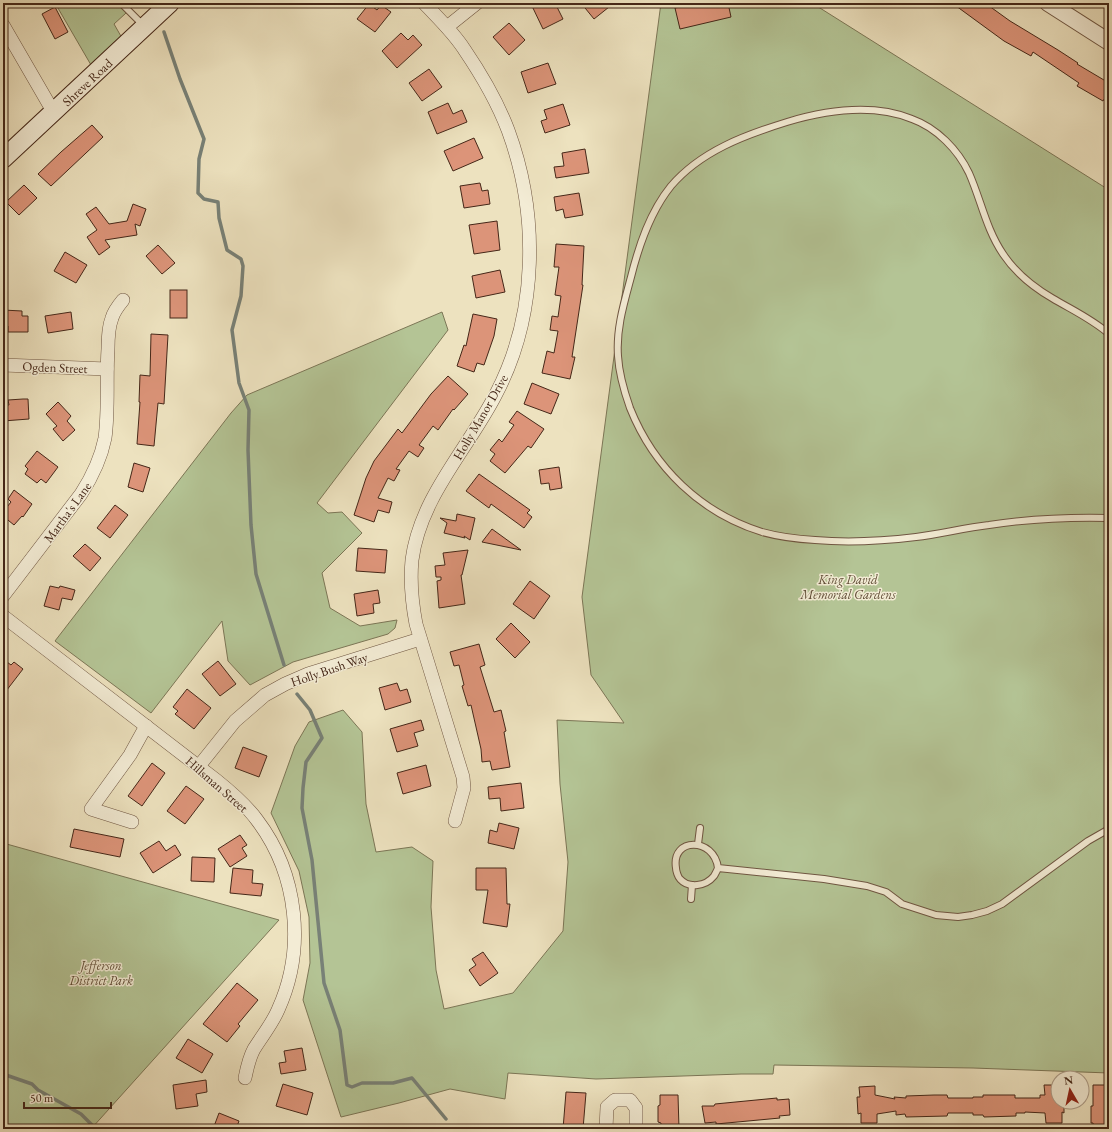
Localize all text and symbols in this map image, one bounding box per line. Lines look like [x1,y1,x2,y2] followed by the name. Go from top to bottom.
[59,55,116,110] street label: Shreve Road
[22,358,88,377] street label: Ogden Street
[449,371,512,463] street label: Holly Manor Drive
[40,479,95,546] street label: Martha's Lane
[799,571,896,603] park label: King David Memorial Gardens
[288,648,370,691] street label: Holly Bush Way
[182,753,251,816] street label: Hillsman Street
[68,957,133,989] park label: Jefferson District Park
[1050,1070,1090,1110] north arrow
[1063,1072,1074,1088] text: N
[24,1084,111,1110] scale bar
[30,1090,54,1106] text: 50 m

